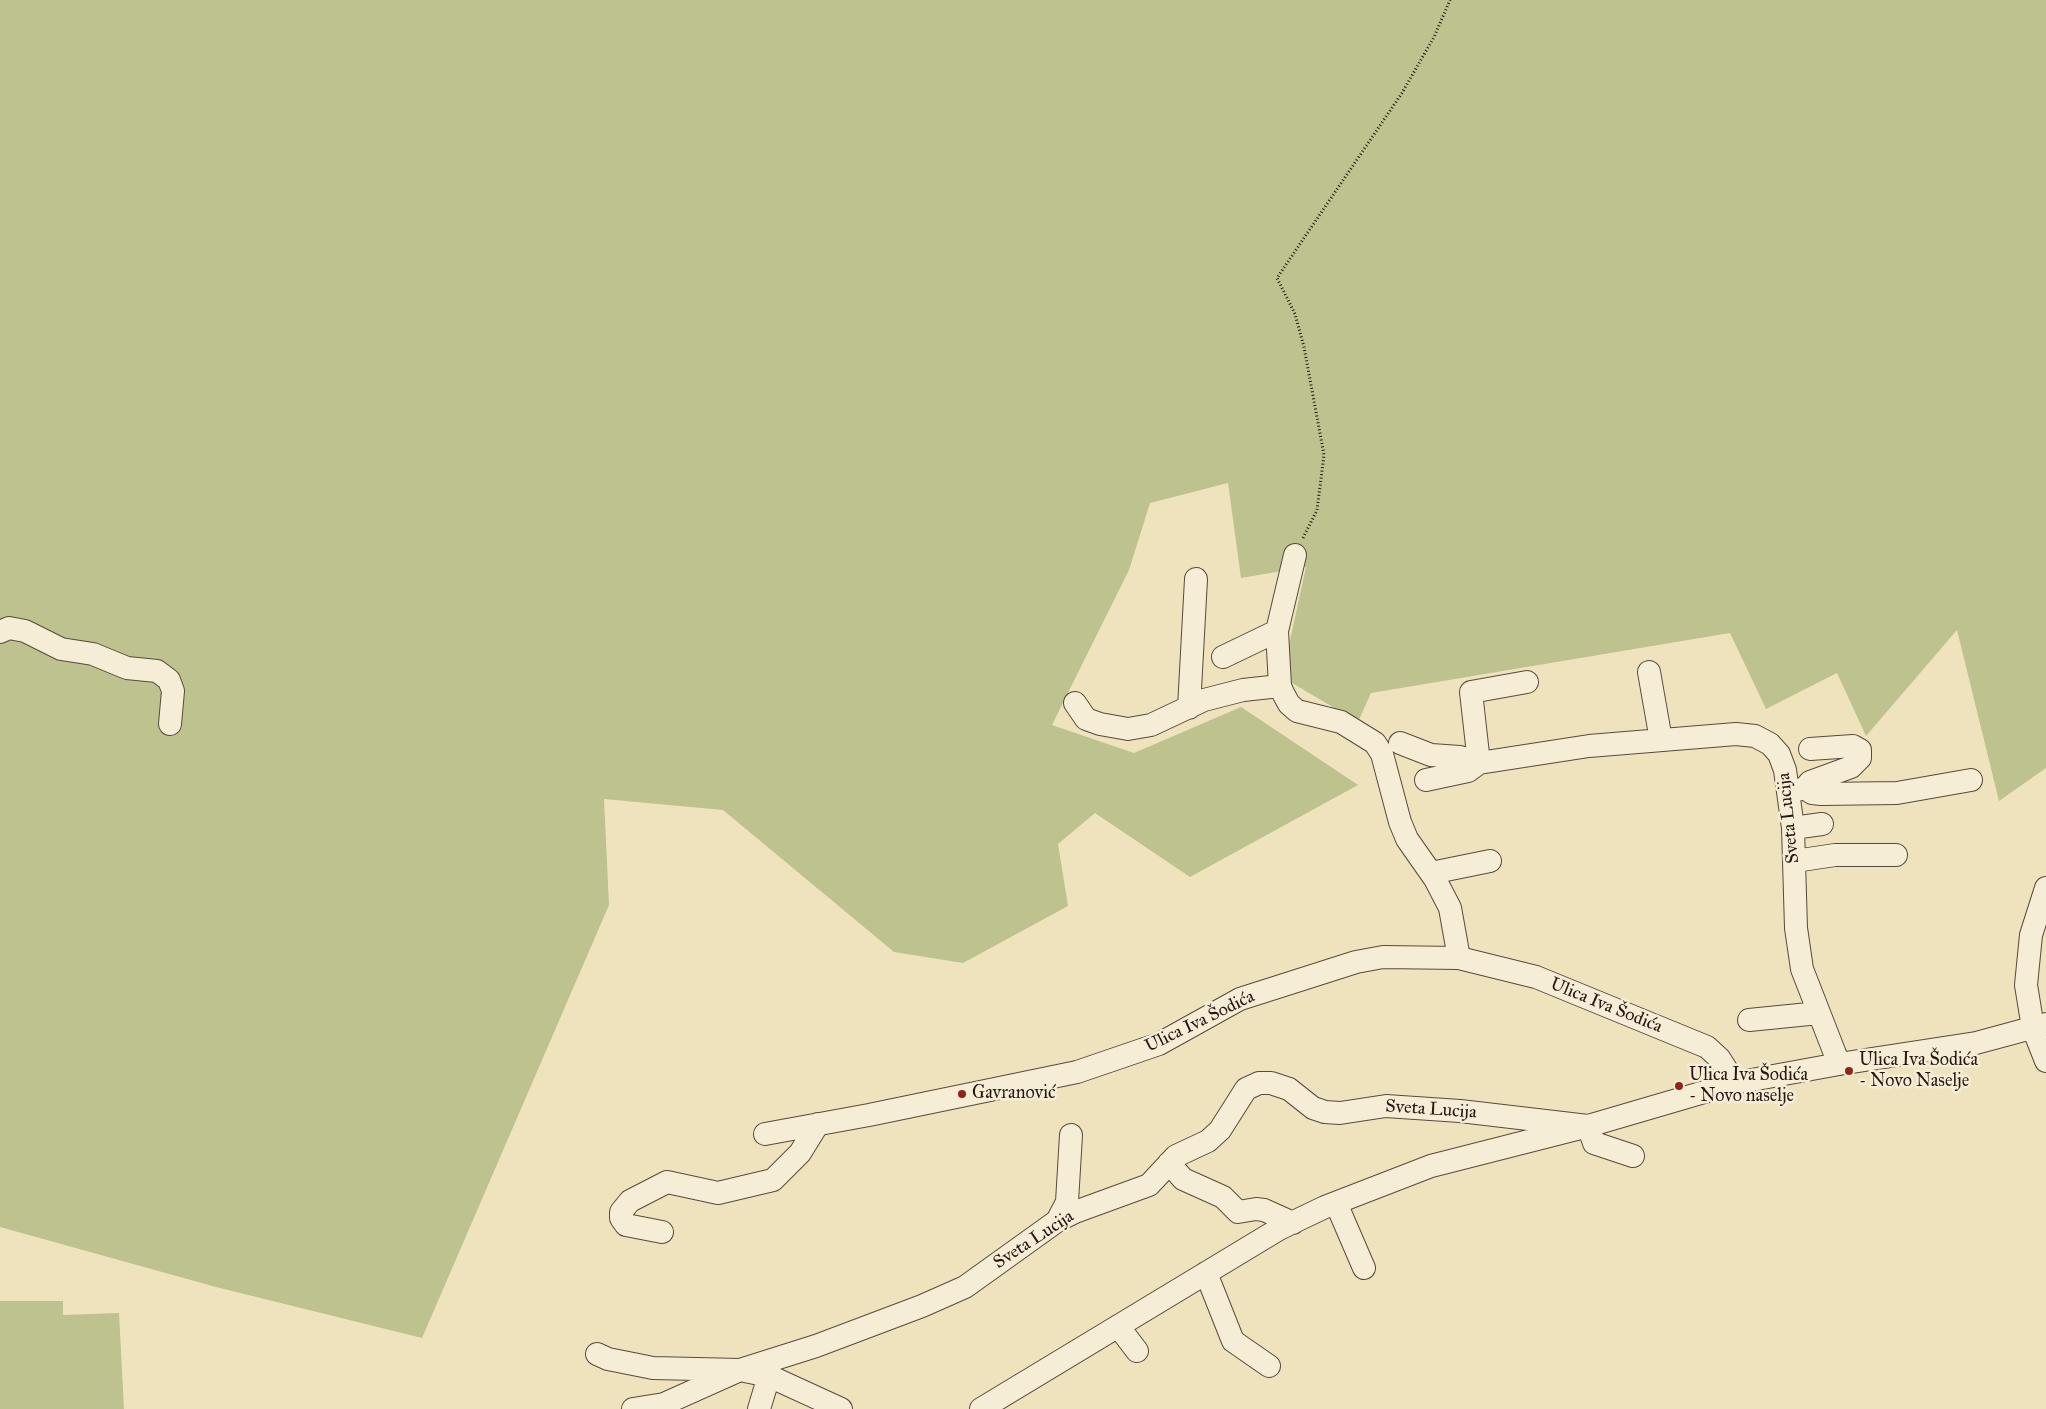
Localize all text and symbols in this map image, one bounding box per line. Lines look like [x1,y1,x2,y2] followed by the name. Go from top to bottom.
[1773,771,1805,865] street label: Sveta Lucija
[1547,974,1665,1038] street label: Ulica Iva Šodića
[1142,986,1258,1058] street label: Ulica Iva Šodića
[1859,1050,1978,1092] place label: Ulica Iva Šodića - Novo Naselje
[1689,1065,1808,1108] place label: Ulica Iva Šodića - Novo naselje
[1843,1065,1855,1077] marker: Ulica Iva Šodića - Novo Naselje
[1673,1080,1685,1092] marker: Ulica Iva Šodića - Novo naselje
[972,1083,1056,1105] place label: Gavranović
[956,1088,968,1100] marker: Gavranović
[1385,1096,1477,1124] street label: Sveta Lucija
[990,1206,1078,1274] street label: Sveta Lucija

